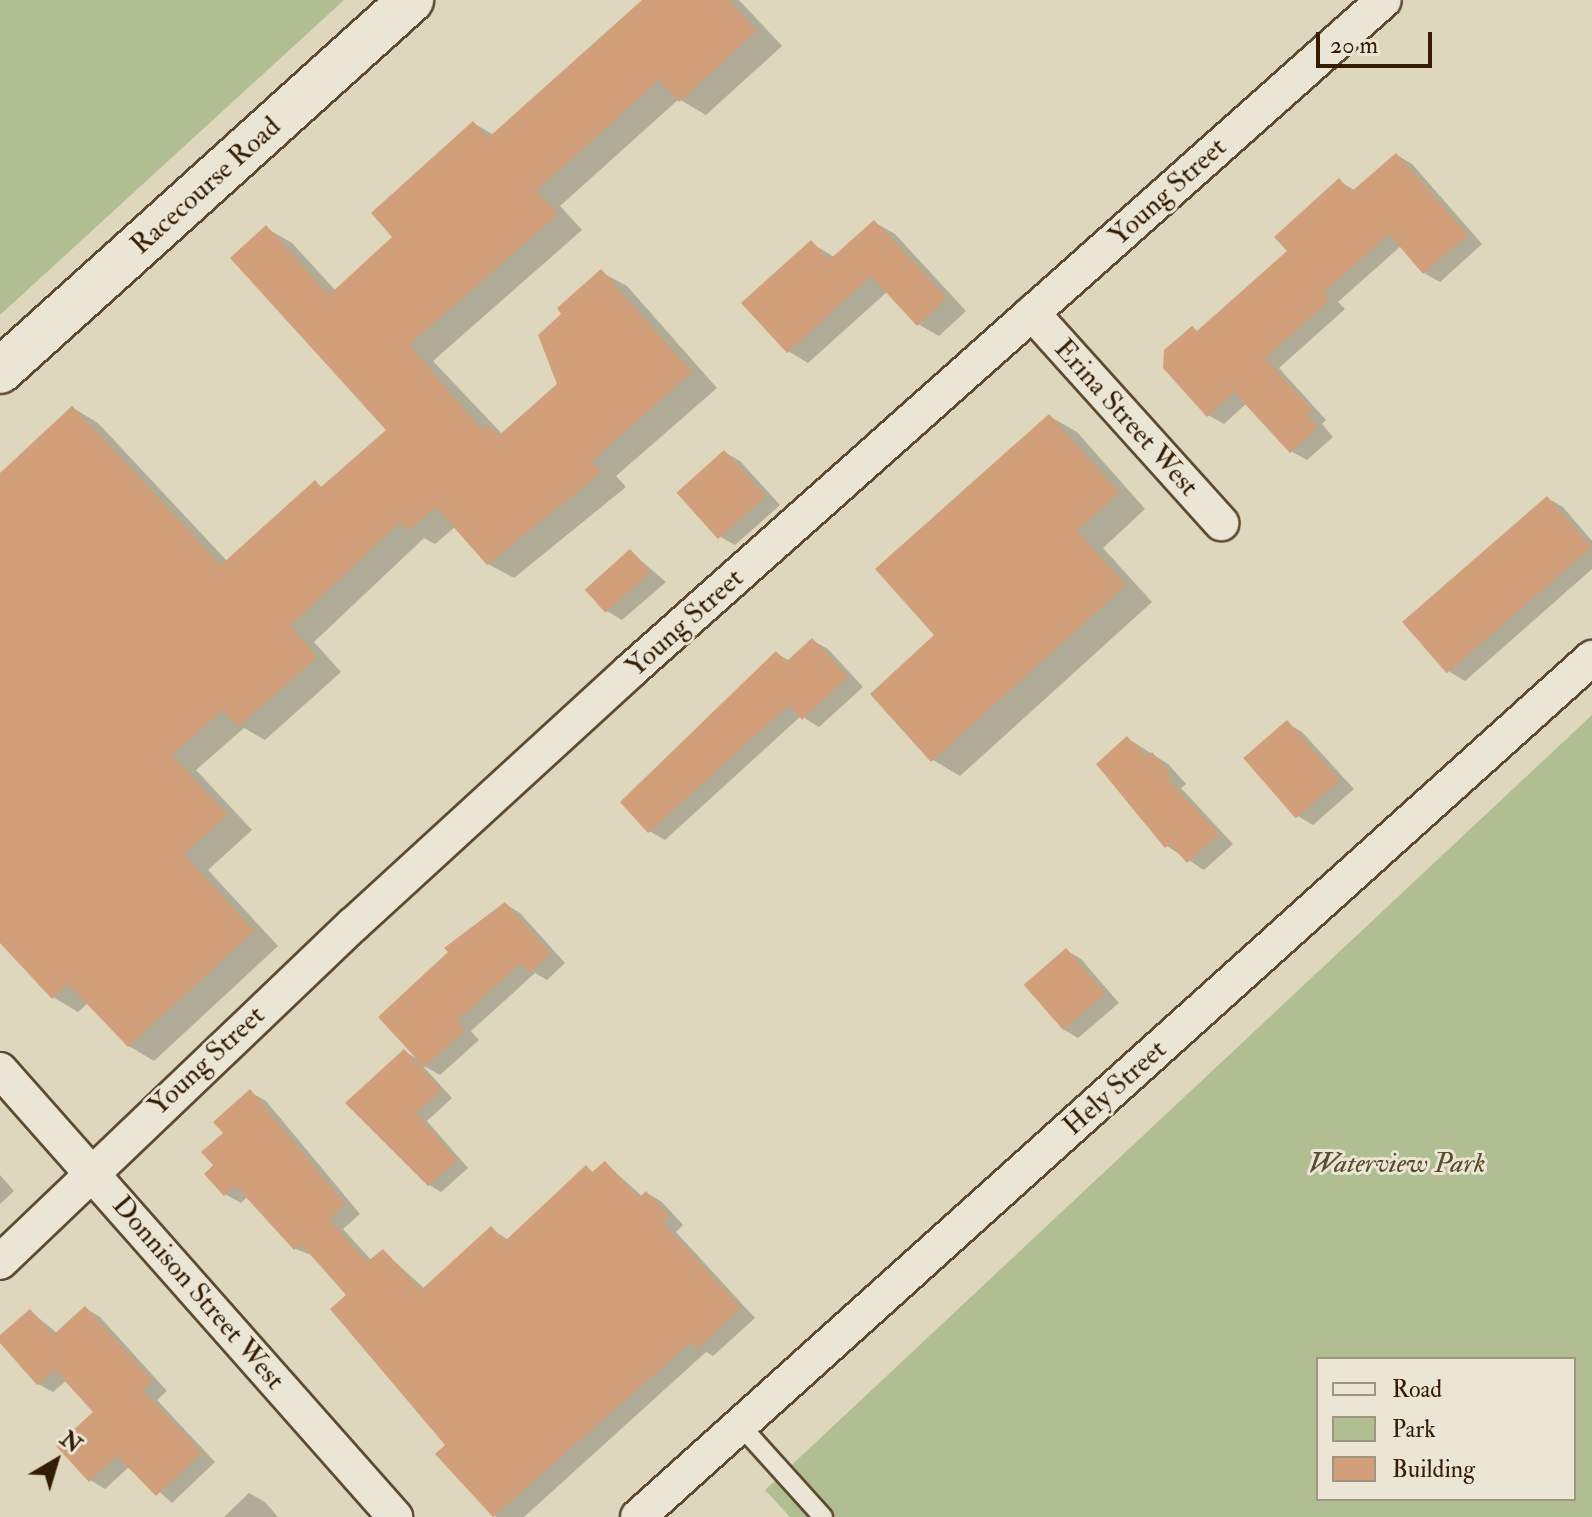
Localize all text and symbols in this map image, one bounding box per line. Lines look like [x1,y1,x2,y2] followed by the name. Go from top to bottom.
[1320,16,1436,66] scale bar
[1330,30,1378,61] text: 20 m
[124,110,288,262] street label: Racecourse Road
[1102,131,1234,253] street label: Young Street
[1047,333,1205,503] street label: Erina Street West
[619,562,751,684] street label: Young Street
[142,999,272,1123] street label: Young Street
[1057,1033,1173,1143] street label: Hely Street
[1309,1147,1485,1181] park label: Waterview Park
[105,1189,291,1397] street label: Donnison Street West
[1316,1357,1576,1501] legend
[1392,1374,1442,1405] text: Road
[1392,1414,1436,1445] text: Park
[16,1421,96,1501] north arrow
[54,1425,87,1459] text: N
[1392,1454,1475,1485] text: Building

